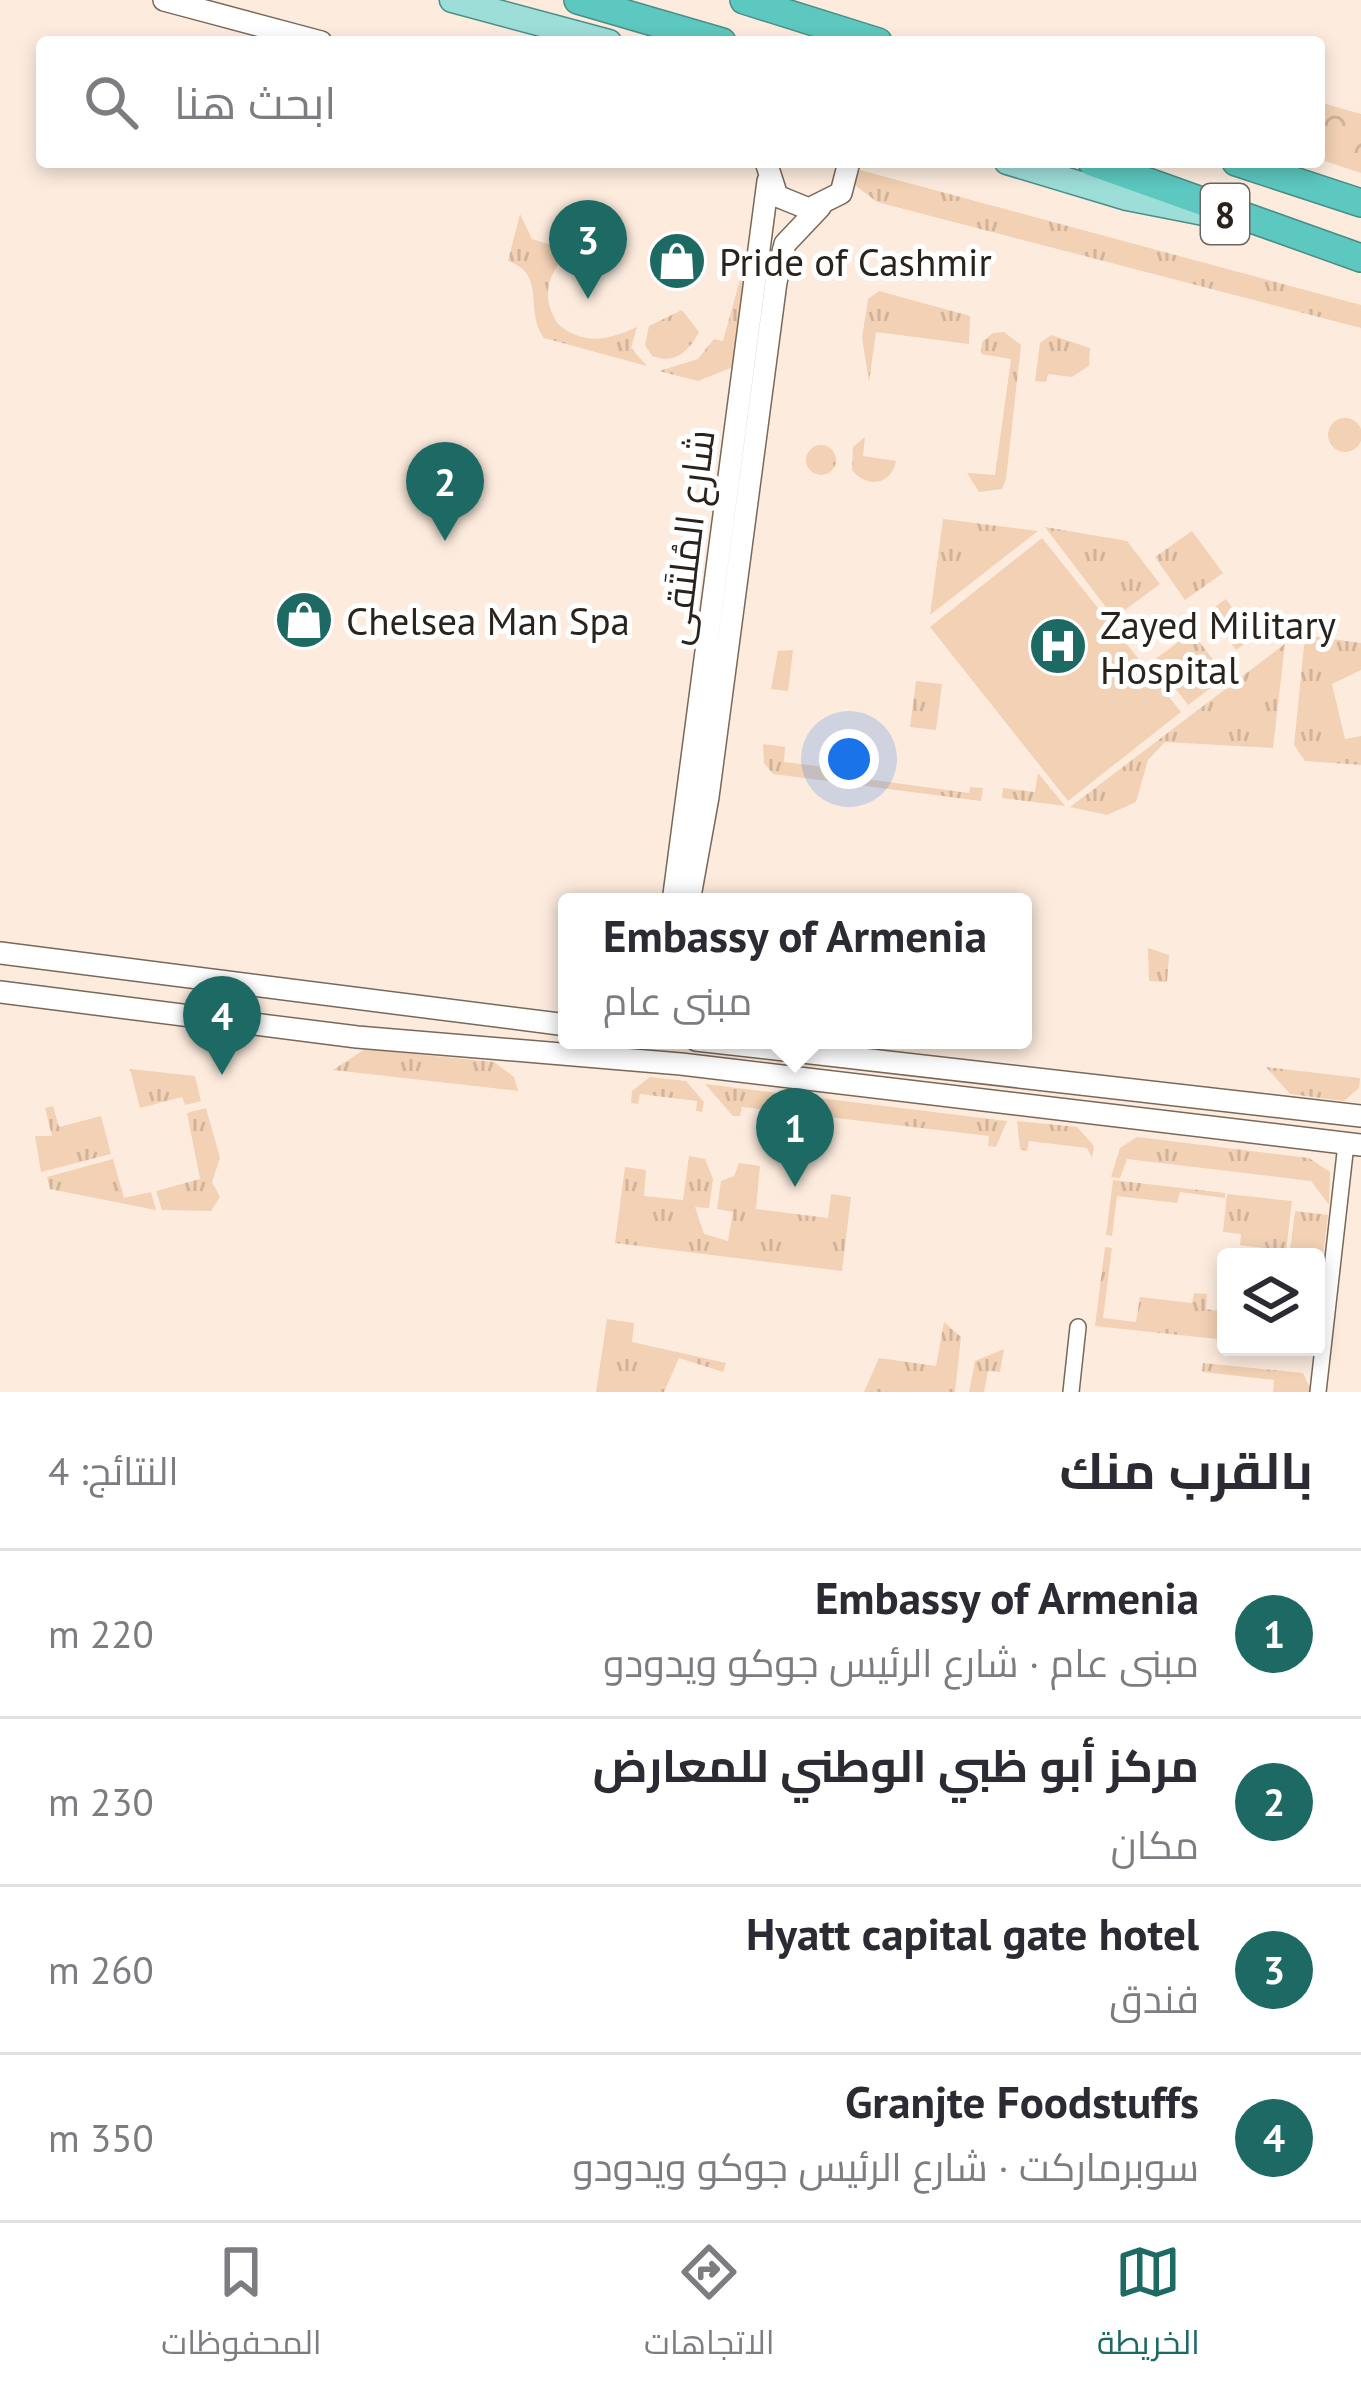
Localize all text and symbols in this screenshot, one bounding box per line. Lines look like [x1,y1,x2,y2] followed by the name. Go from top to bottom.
[36,36,1325,168] search box
[78,69,144,135] icon: search
[174,73,336,131] text: ابحث هنا
[1201,184,1249,244] road number: 8
[549,200,627,299] pin: 3
[646,230,708,292] shop icon: Pride of Cashmir
[719,236,992,287] place label: Pride of Cashmir
[649,427,727,648] street label: شارع المُلتَقى
[406,442,484,541] pin: 2
[273,589,335,651] shop icon: Chelsea Man Spa
[346,595,630,646] place label: Chelsea Man Spa
[1100,599,1336,695] place label: Zayed Military Hospital
[1027,615,1089,677] hospital icon: Zayed Military Hospital
[819,729,879,789] your location
[558,893,1032,1049] popup
[603,906,987,964] text: Embassy of Armenia
[603,975,752,1026] text: مبنى عام
[183,976,261,1075] pin: 4
[756,1088,834,1187] pin: 1
[1217,1248,1325,1356] map controls
[1217,1248,1325,1356] button: layers
[1060,1437,1313,1503] text: بالقرب منك
[48,1445,179,1496] text: النتائج: 4
[815,1568,1199,1626] text: Embassy of Armenia
[48,1608,154,1659] text: 220 m
[1263,1608,1285,1659] text: 1
[603,1637,1199,1688] text: مبنى عام · شارع الرئيس جوكو ويدودو
[593,1736,1199,1794] text: مركز أبو ظبي الوطني للمعارض
[48,1776,154,1827] text: 230 m
[1263,1776,1285,1827] text: 2
[1111,1819,1199,1870] text: مكان
[746,1904,1199,1962] text: Hyatt capital gate hotel
[48,1944,154,1995] text: 260 m
[1263,1944,1285,1995] text: 3
[1109,1973,1199,2024] text: فندق
[845,2072,1199,2130] text: Granjte Foodstuffs
[48,2112,154,2163] text: 350 m
[1263,2112,1285,2163] text: 4
[573,2141,1199,2192] text: سوبرماركت · شارع الرئيس جوكو ويدودو
[161,2239,322,2373] tab: المحفوظات
[644,2239,775,2373] tab: الاتجاهات
[1097,2239,1200,2373] tab: الخريطة

